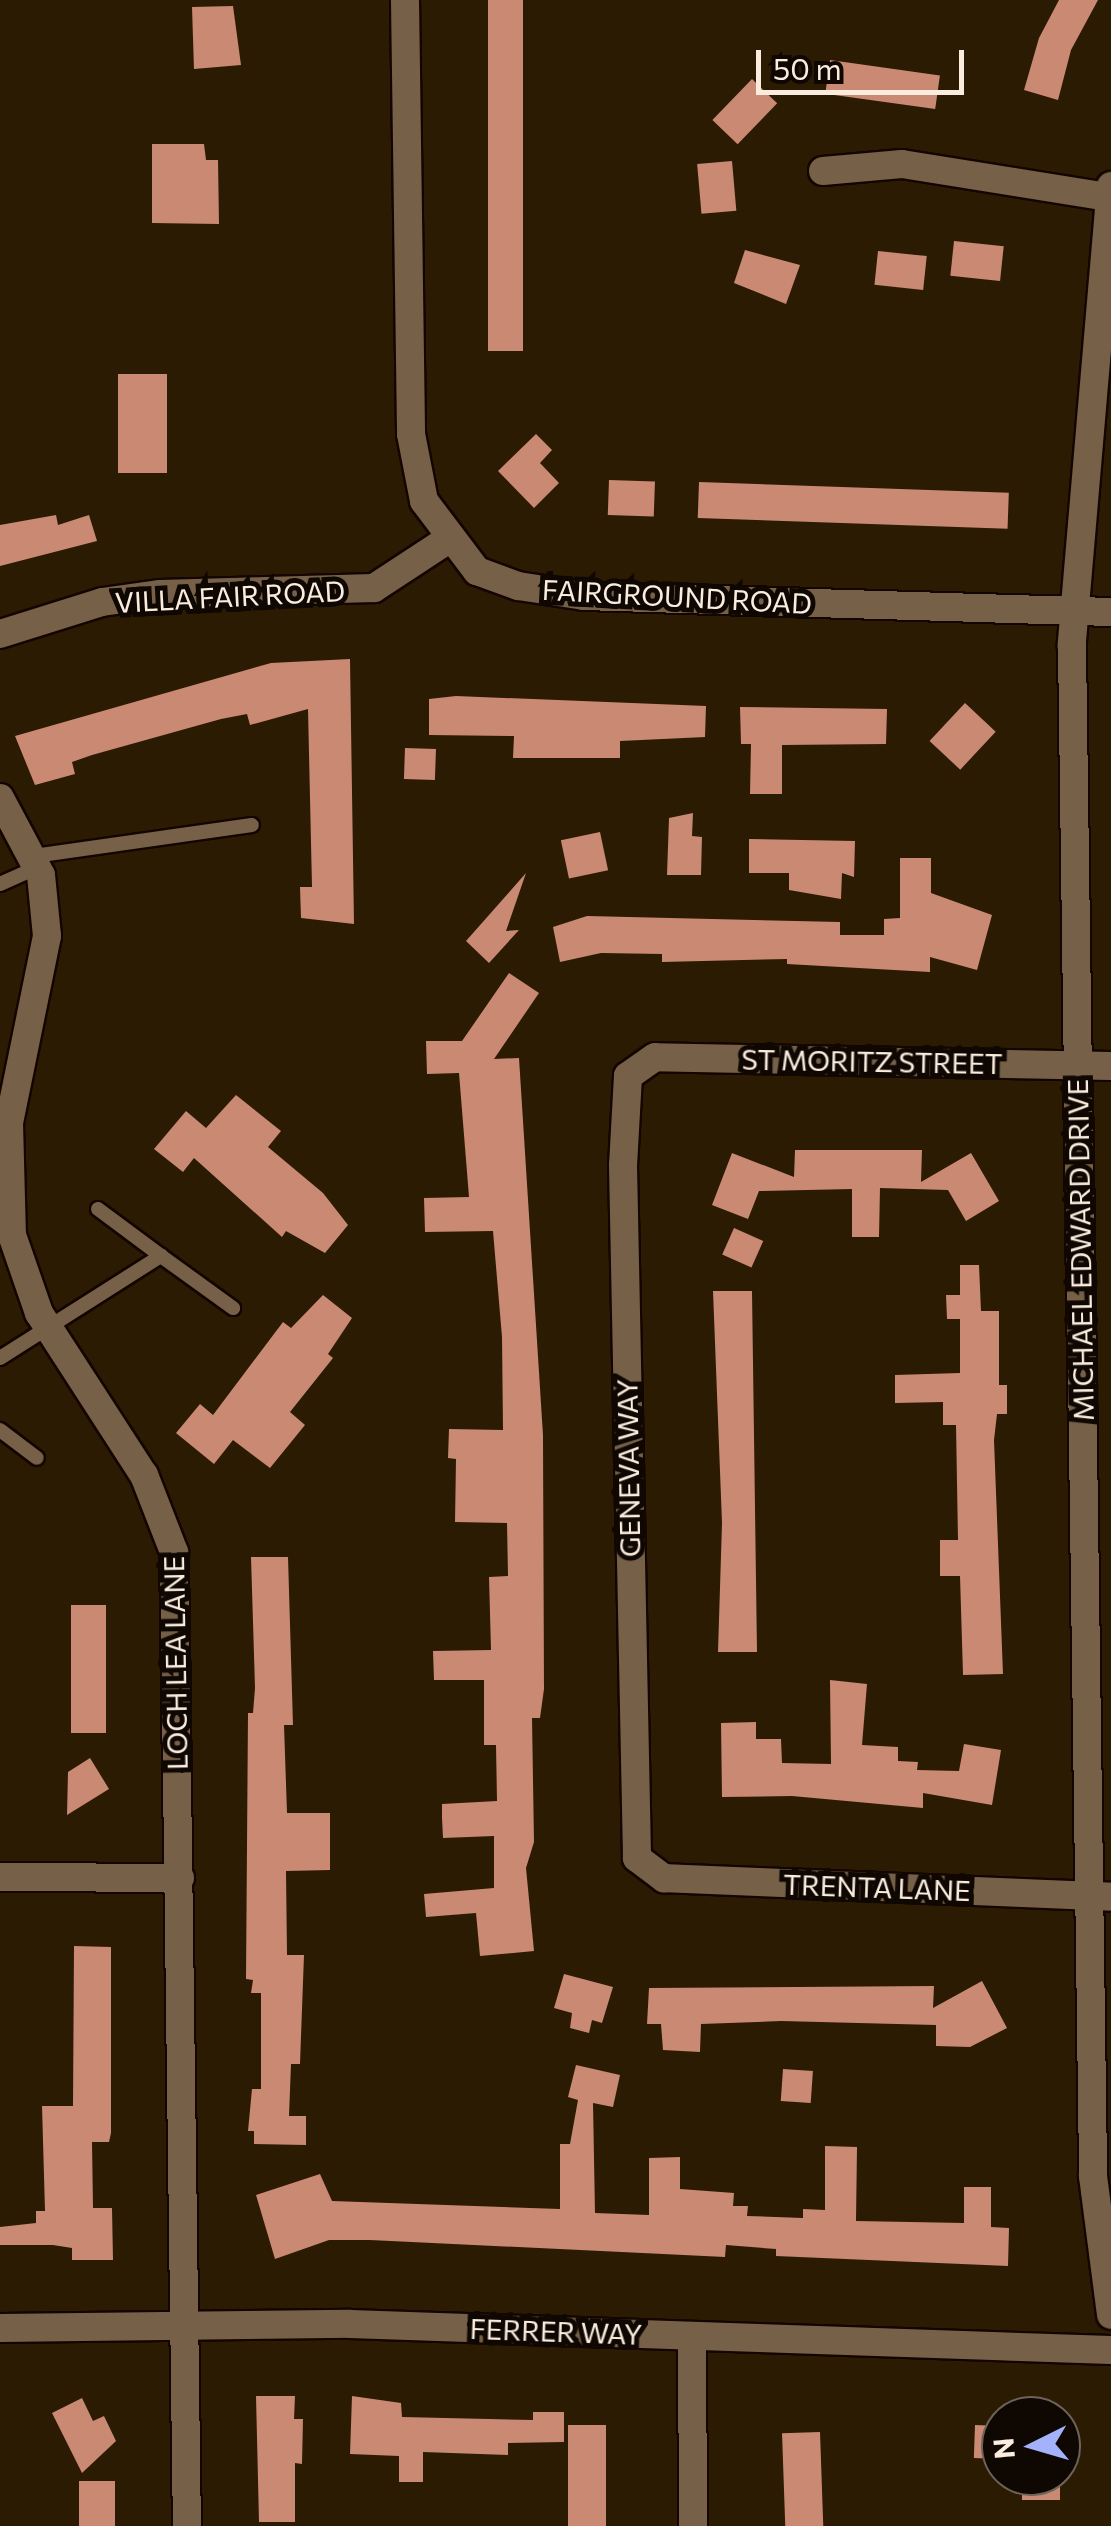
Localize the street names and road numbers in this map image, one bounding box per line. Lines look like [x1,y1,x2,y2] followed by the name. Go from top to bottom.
[541,572,813,620] street label: FAIRGROUND ROAD
[114,573,346,619] street label: VILLA FAIR ROAD
[741,1042,1003,1080] street label: ST MORITZ STREET
[1060,1079,1100,1421] street label: MICHAEL EDWARD DRIVE
[610,1379,646,1557] street label: GENEVA WAY
[156,1556,194,1770] street label: LOCH LEA LANE
[783,1867,971,1907] street label: TRENTA LANE
[469,2311,643,2351] street label: FERRER WAY

